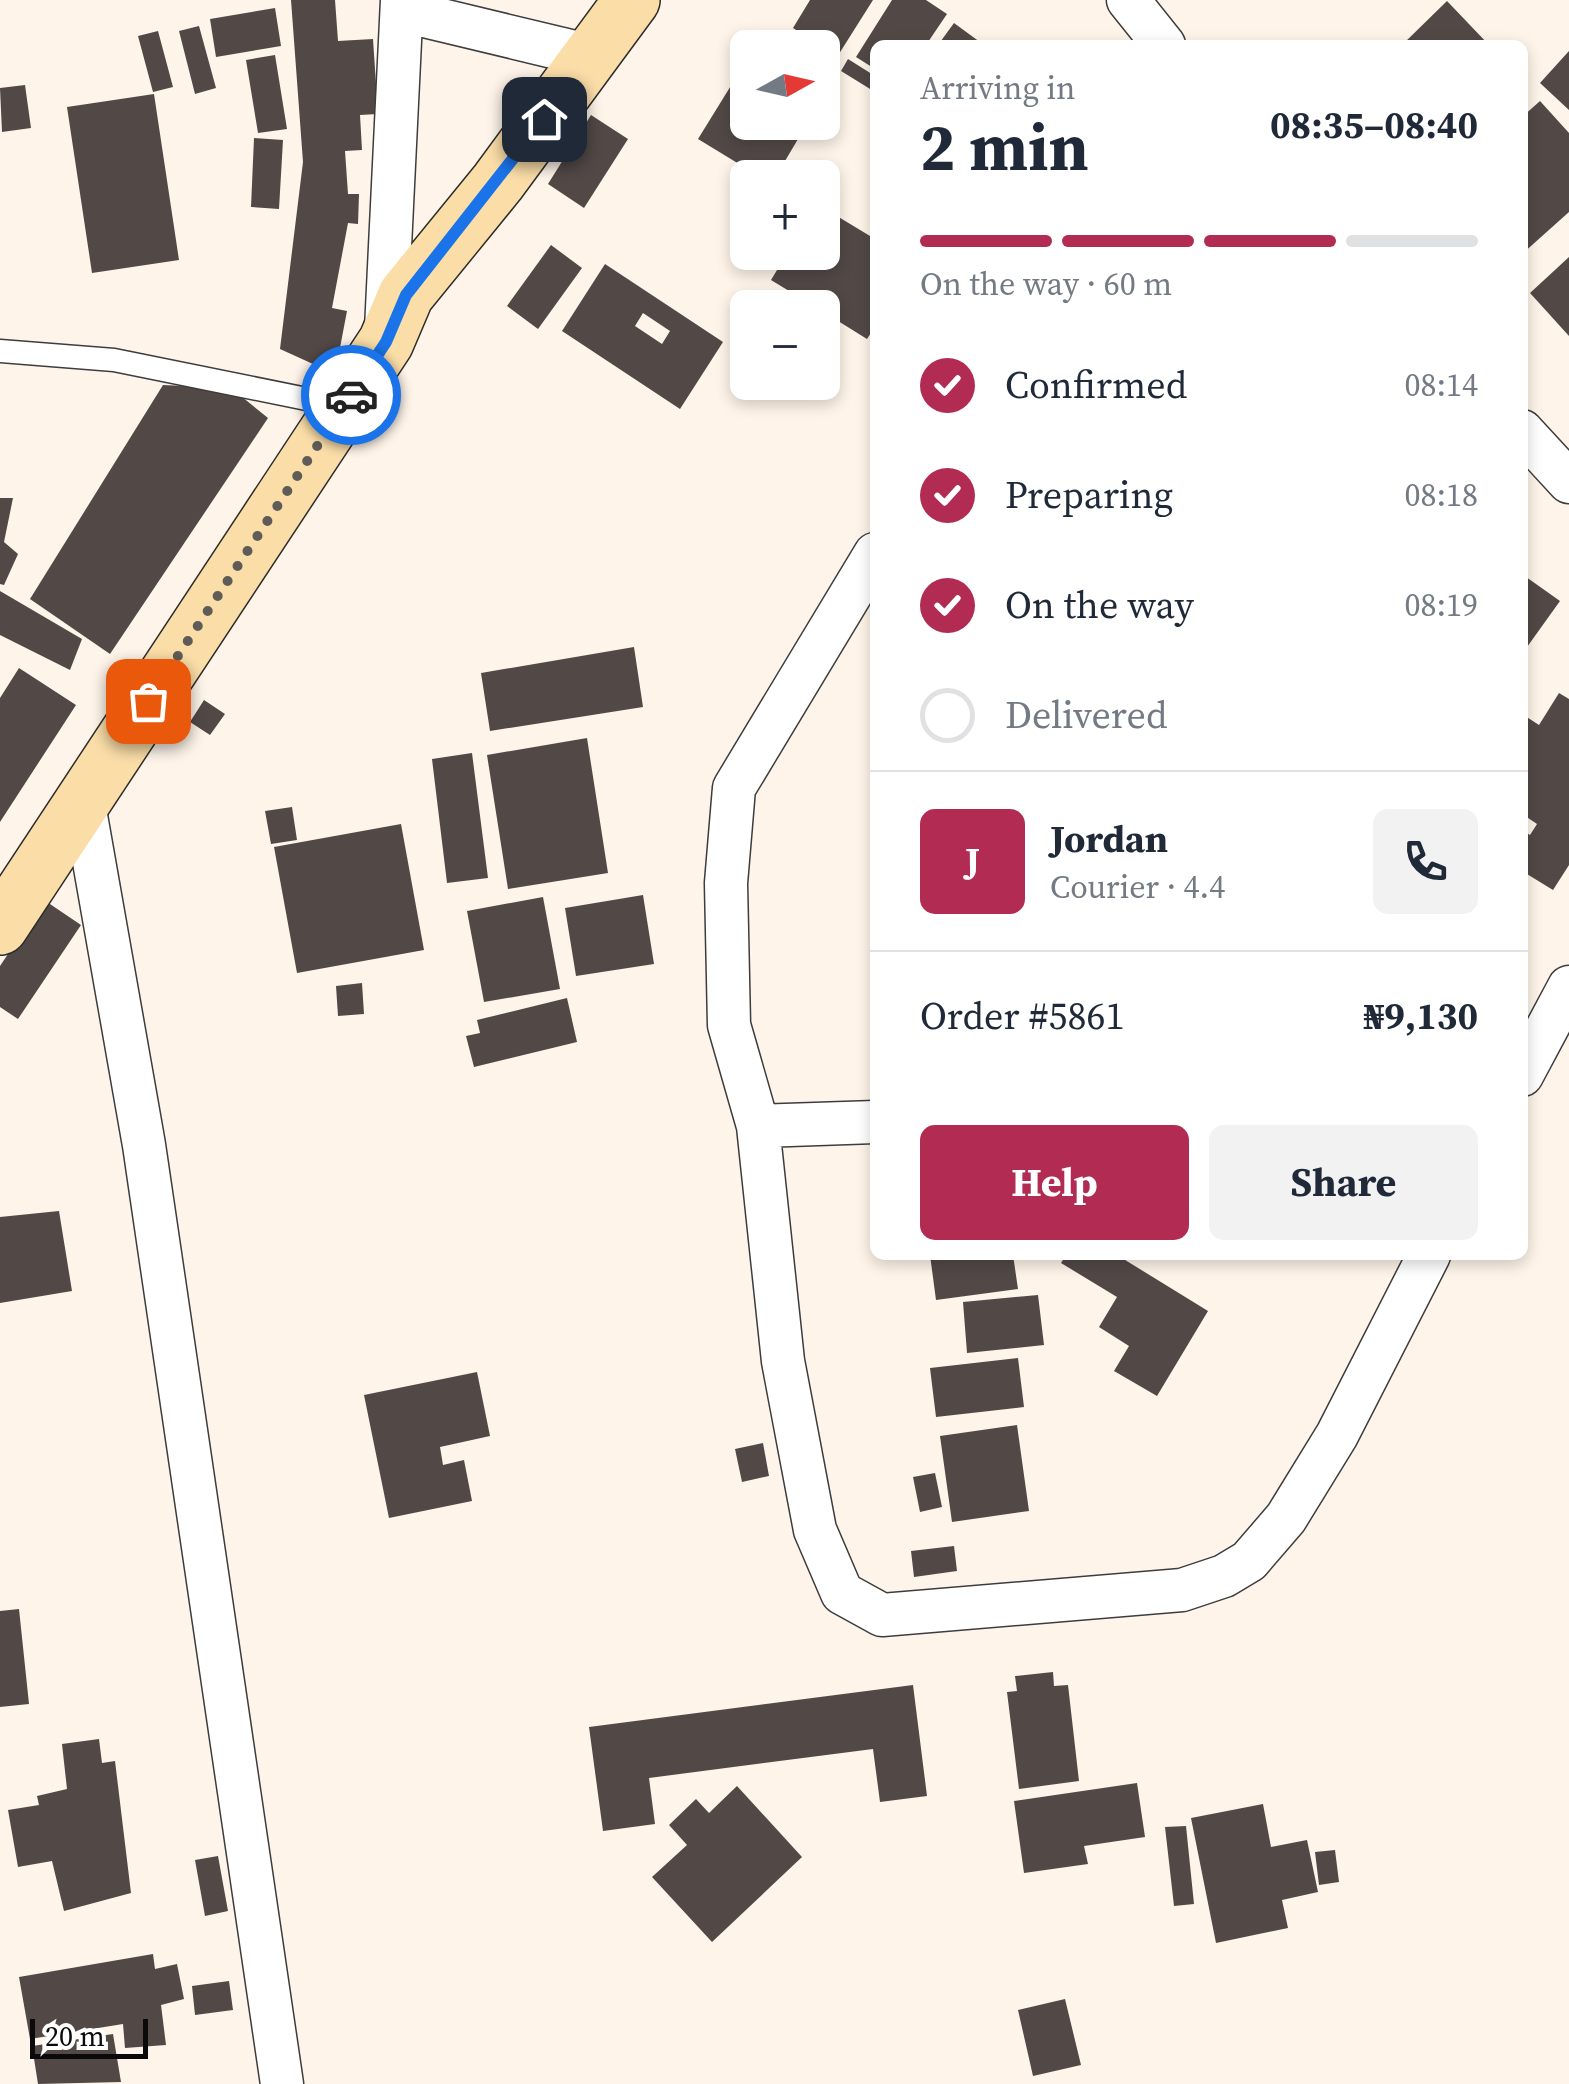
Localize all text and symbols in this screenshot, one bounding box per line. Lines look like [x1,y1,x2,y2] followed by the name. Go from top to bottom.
[730,30,840,140] north arrow
[730,30,840,400] map controls
[920,66,1075,110] text: Arriving in
[502,77,587,162] pin
[517,92,572,147] icon: home
[1270,99,1478,151] text: 08:35–08:40
[920,103,1089,192] text: 2 min
[730,160,840,270] button: +
[920,262,1172,306] text: On the way · 60 m
[730,290,840,400] button: −
[301,345,401,445] courier
[920,358,975,413] icon: check
[1005,359,1187,411] text: Confirmed
[1404,363,1478,407] text: 08:14
[324,368,379,423] icon: car
[920,468,975,523] icon: check
[1005,469,1173,521] text: Preparing
[1404,473,1478,517] text: 08:18
[920,578,975,633] icon: check
[1005,579,1194,631] text: On the way
[1404,583,1478,627] text: 08:19
[106,659,191,744] pin
[121,674,176,729] icon: bag
[1005,689,1168,741] text: Delivered
[1373,809,1478,914] button: phone
[1050,813,1168,865] text: Jordan
[965,835,980,887] text: J
[1050,865,1225,909] text: Courier · 4.4
[920,990,1124,1042] text: Order #5861
[1364,990,1478,1042] text: ₦9,130
[920,1125,1189,1240] button: Help
[1209,1125,1478,1240] button: Share
[30,2014,148,2058] scale bar
[45,2017,105,2055] text: 20 m

